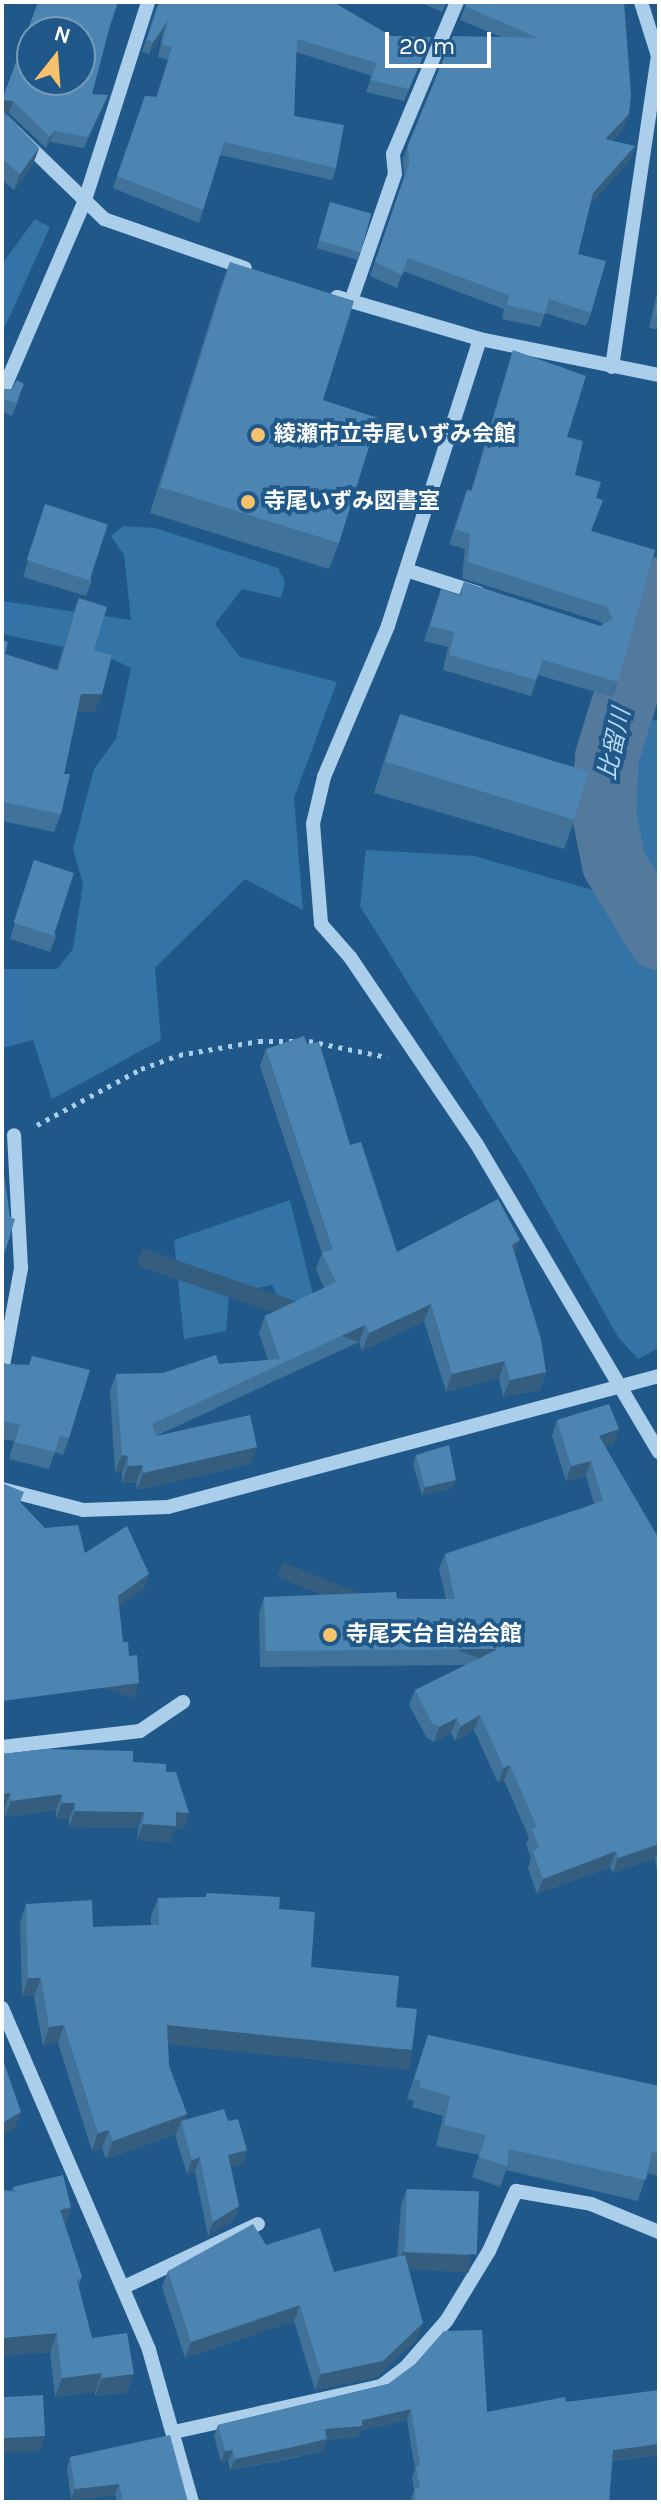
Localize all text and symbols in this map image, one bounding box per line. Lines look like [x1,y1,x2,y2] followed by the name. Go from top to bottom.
[16,16,96,96] north arrow
[389,16,495,66] scale bar
[51,20,74,50] text: N
[399,32,455,60] text: 20 m
[274,422,516,448] place label: 綾瀬市立寺尾いずみ会館
[249,426,267,444] marker: 綾瀬市立寺尾いずみ会館
[264,489,440,515] place label: 寺尾いずみ図書室
[239,493,257,511] marker: 寺尾いずみ図書室
[593,706,637,782] water label: 比留川
[346,1622,522,1648] place label: 寺尾天台自治会館
[321,1626,339,1644] marker: 寺尾天台自治会館

